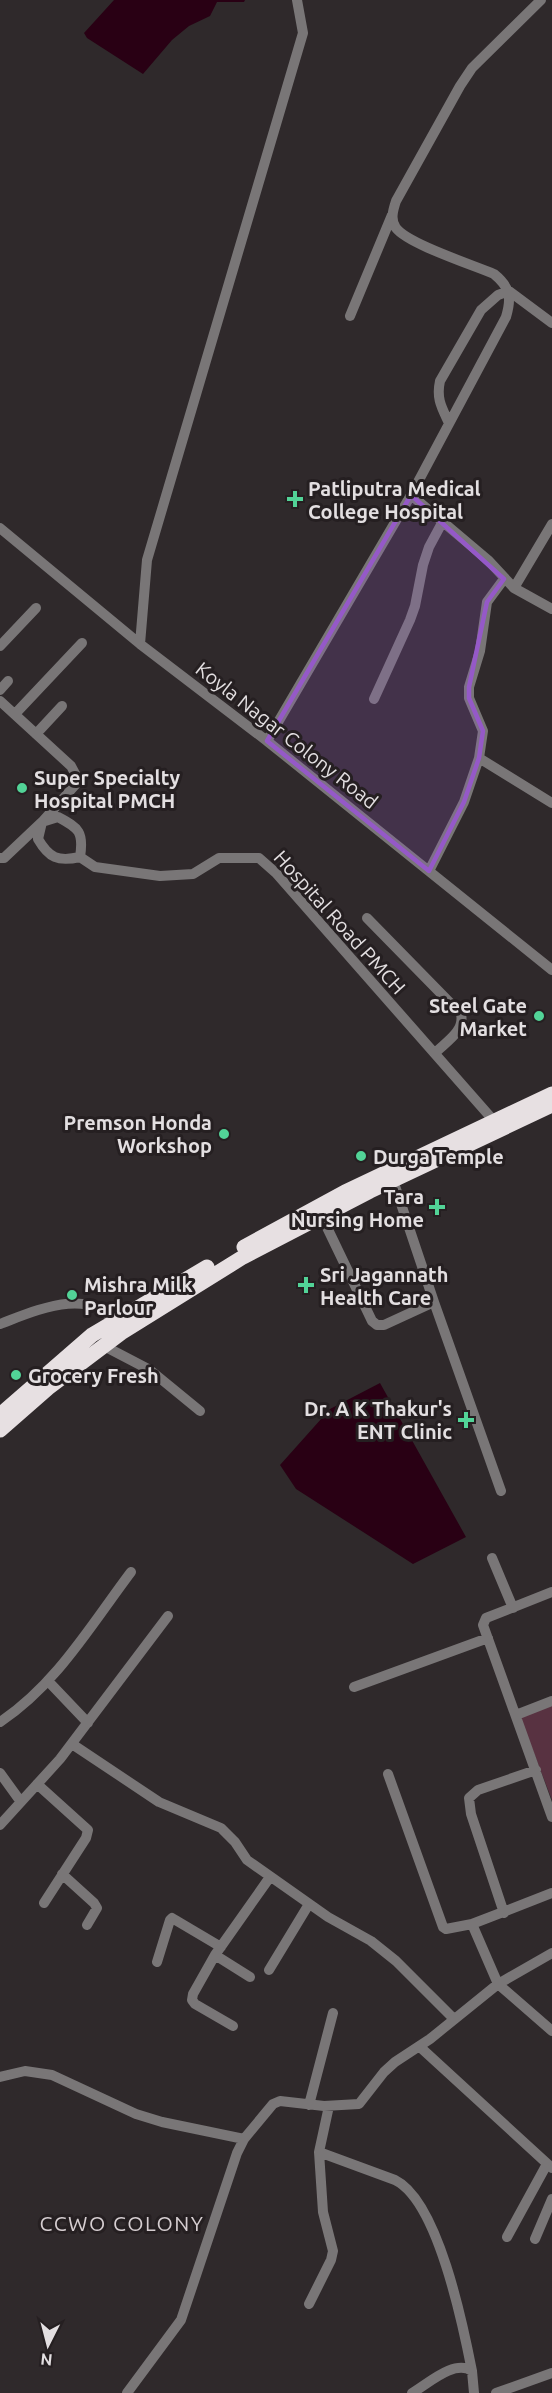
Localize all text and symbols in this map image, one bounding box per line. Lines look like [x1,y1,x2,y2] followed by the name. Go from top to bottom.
[308,477,481,523] place label: Patliputra Medical College Hospital
[286,490,304,508] marker: Patliputra Medical College Hospital
[192,657,382,813] street label: Koyla Nagar Colony Road
[34,766,180,812] place label: Super Specialty Hospital PMCH
[15,781,29,795] marker: Super Specialty Hospital PMCH
[270,846,410,998] street label: Hospital Road PMCH
[429,994,527,1040] place label: Steel Gate Market
[532,1009,546,1023] marker: Steel Gate Market
[64,1111,212,1157] place label: Premson Honda Workshop
[217,1127,231,1141] marker: Premson Honda Workshop
[373,1145,504,1168] place label: Durga Temple
[354,1149,368,1163] marker: Durga Temple
[291,1185,424,1231] place label: Tara Nursing Home
[428,1198,446,1216] marker: Tara Nursing Home
[320,1263,448,1309] place label: Sri Jagannath Health Care
[84,1273,193,1319] place label: Mishra Milk Parlour
[297,1276,315,1294] marker: Sri Jagannath Health Care
[65,1288,79,1302] marker: Mishra Milk Parlour
[28,1364,159,1387] place label: Grocery Fresh
[9,1368,23,1382] marker: Grocery Fresh
[304,1397,452,1443] place label: Dr. A K Thakur's ENT Clinic
[457,1411,475,1429] marker: Dr. A K Thakur's ENT Clinic
[40,2211,204,2235] district label: CCWO COLONY
[18,2315,78,2375] north arrow
[40,2350,53,2369] text: N

